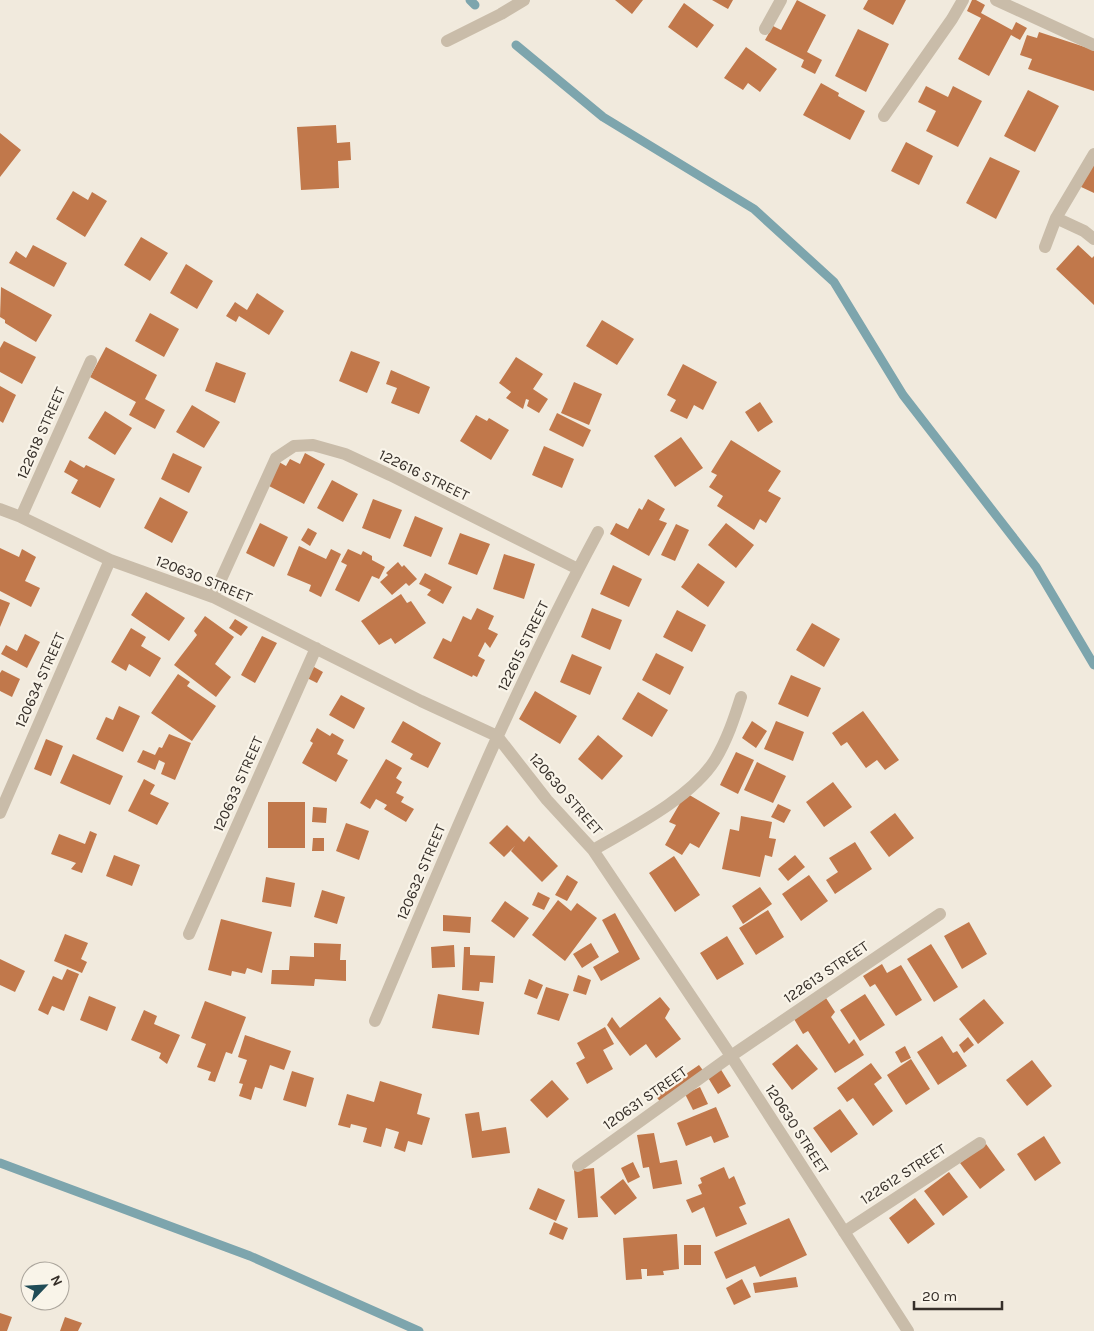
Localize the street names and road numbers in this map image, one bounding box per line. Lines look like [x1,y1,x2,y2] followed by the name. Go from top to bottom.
[13,384,70,482] street label: 122618 STREET
[376,445,473,505] street label: 122616 STREET
[153,551,255,607] street label: 120630 STREET
[493,598,553,694] street label: 122615 STREET
[11,629,69,730] street label: 120634 STREET
[209,733,267,835] street label: 120633 STREET
[526,749,607,839] street label: 120630 STREET
[393,821,449,923] street label: 120632 STREET
[780,937,872,1007] street label: 122613 STREET
[599,1062,691,1134] street label: 120631 STREET
[762,1081,833,1177] street label: 120630 STREET
[857,1139,950,1208] street label: 122612 STREET

